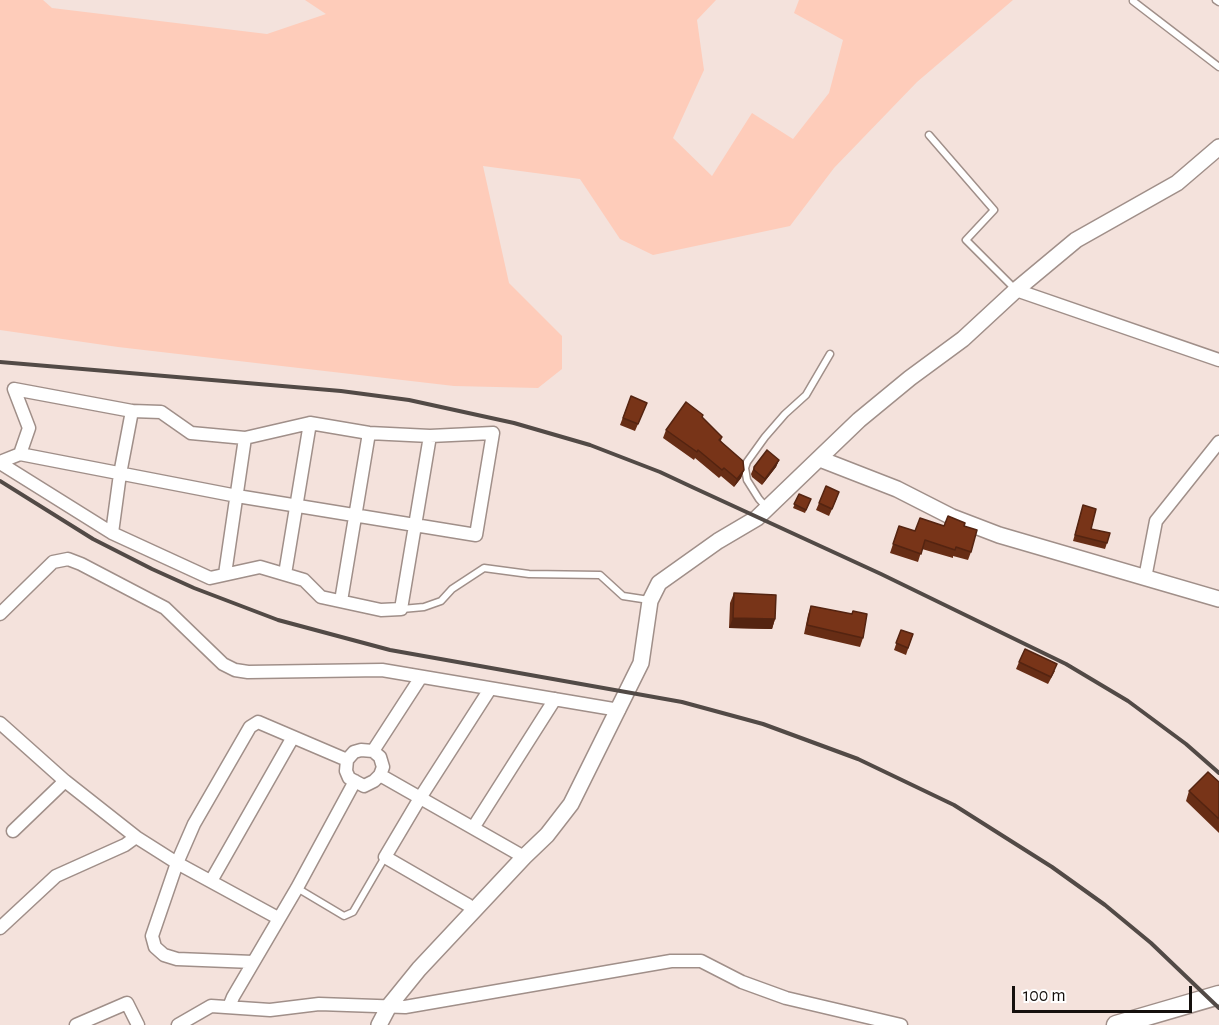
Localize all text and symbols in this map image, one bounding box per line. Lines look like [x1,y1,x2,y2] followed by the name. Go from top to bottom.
[1015,974,1195,1012] scale bar
[1023,987,1066,1005] text: 100 m

